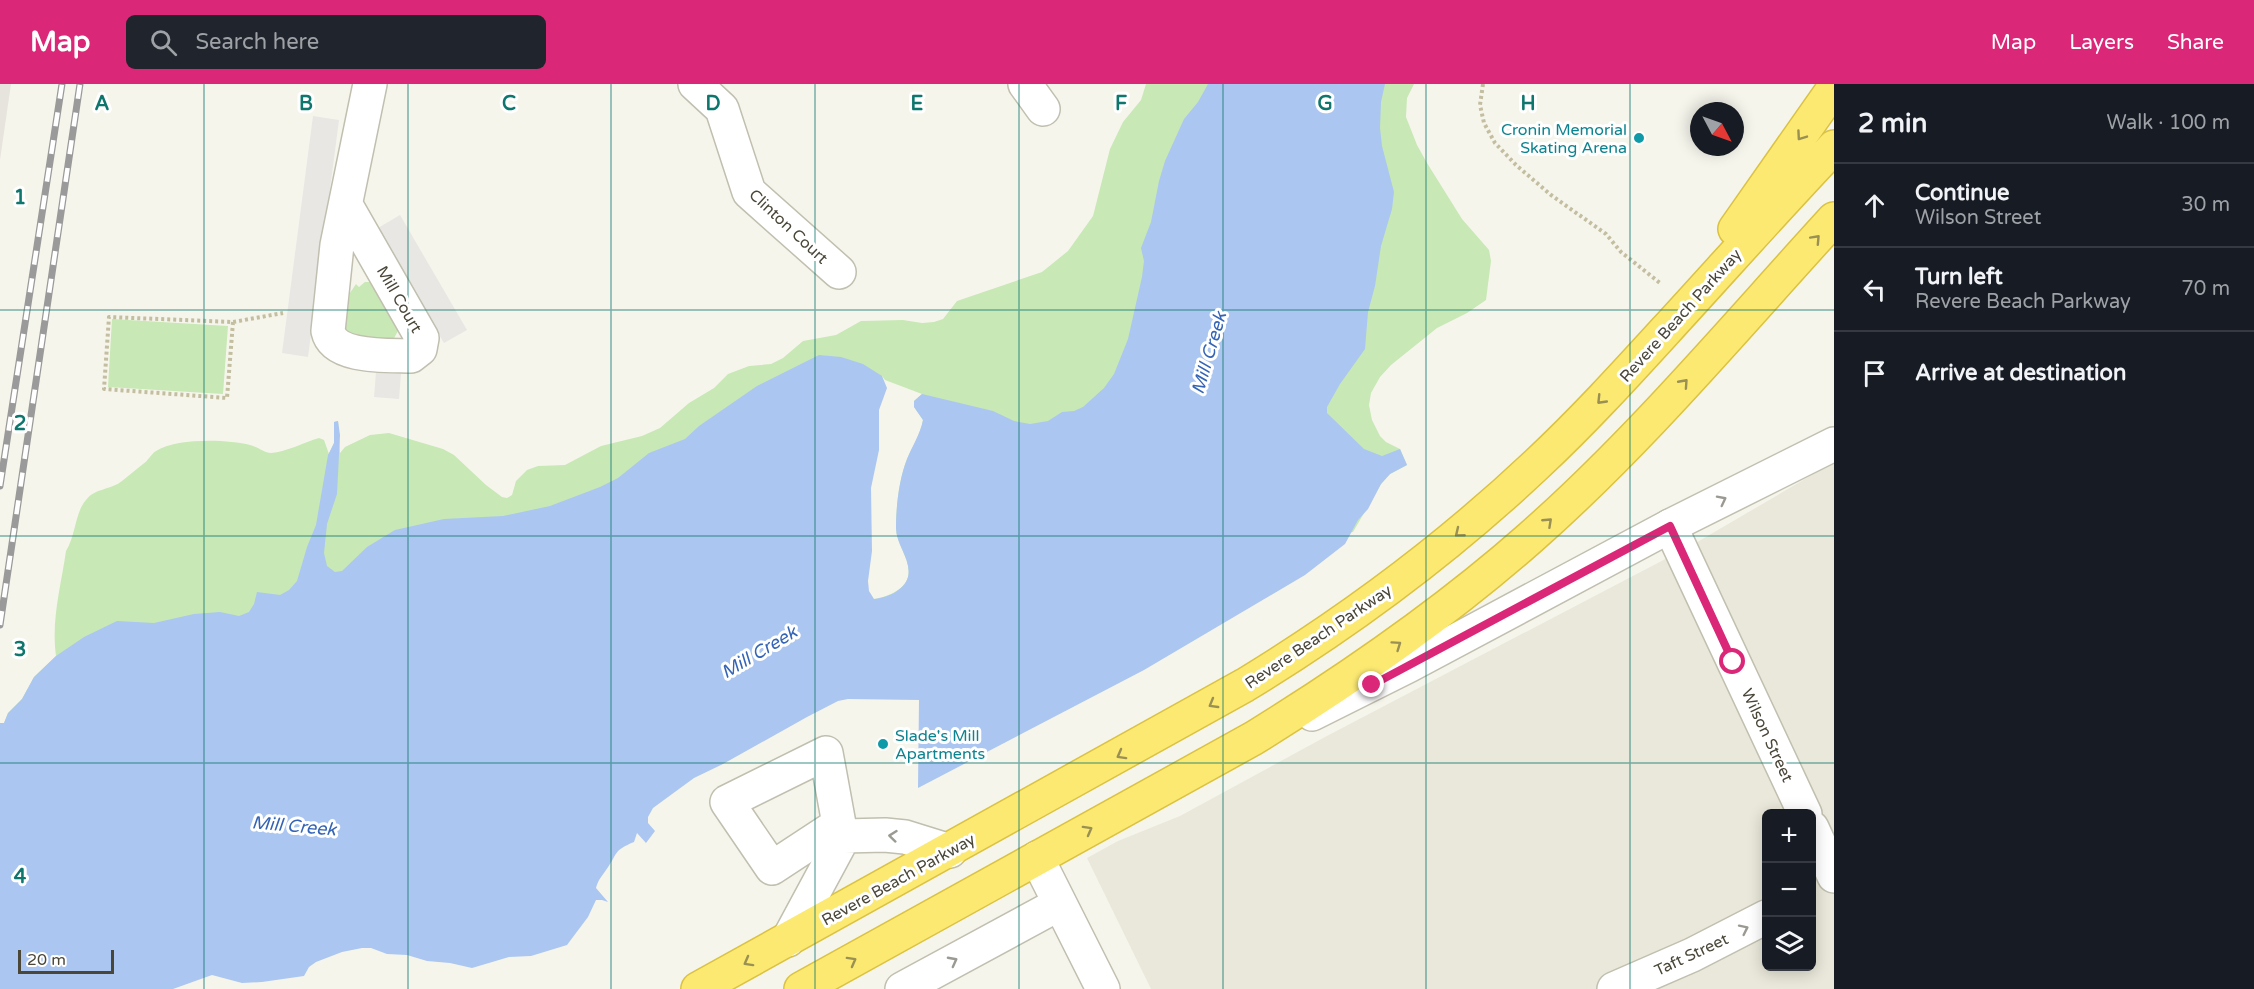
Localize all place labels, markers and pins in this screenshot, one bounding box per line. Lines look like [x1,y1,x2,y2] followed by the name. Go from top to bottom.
[1501,120,1627,158] place label: Cronin Memorial Skating Arena
[1632,131,1646,145] marker: Cronin Memorial Skating Arena
[895,726,985,764] place label: Slade's Mill Apartments
[876,737,890,751] marker: Slade's Mill Apartments

